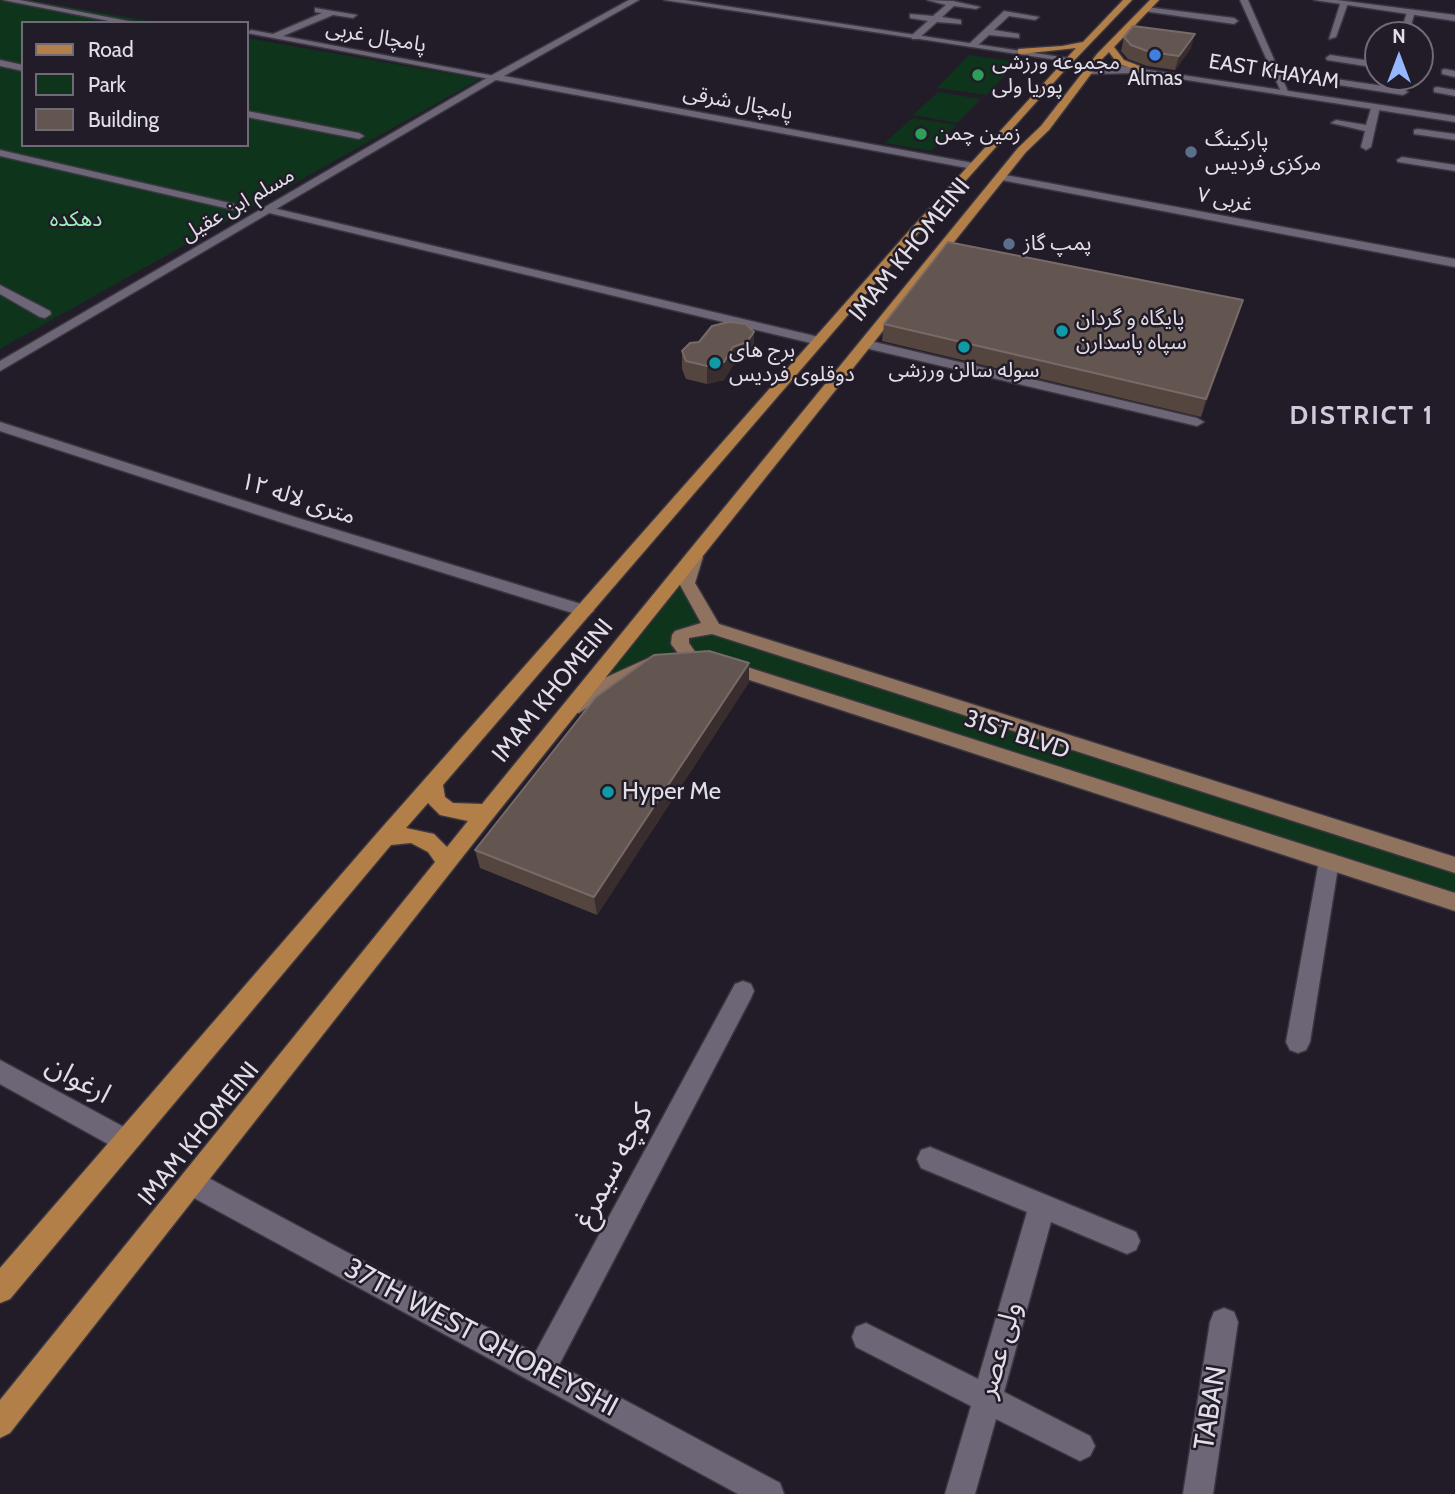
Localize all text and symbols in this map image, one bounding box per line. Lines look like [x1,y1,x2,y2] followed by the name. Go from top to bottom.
[324,16,428,58] street label: پامچال غربی
[21,21,248,147] legend
[1364,21,1434,91] north arrow
[1392,25,1406,48] text: N
[88,37,134,62] text: Road
[1147,47,1163,63] marker: Almas
[1207,49,1341,95] street label: EAST KHAYAM
[992,50,1120,100] place label: مجموعه ورزشی پوریا ولی
[1128,66,1182,92] place label: Almas
[970,67,986,83] marker: مجموعه ورزشی پوریا ولی
[88,72,126,97] text: Park
[681,80,795,126] street label: پامچال شرقی
[88,107,159,132] text: Building
[935,121,1021,147] place label: زمین چمن
[913,126,929,142] marker: زمین چمن
[1205,127,1321,177] place label: پارکینگ مرکزی فردیس
[1183,144,1199,160] marker: پارکینگ مرکزی فردیس
[177,162,299,248] street label: مسلم ابن عقیل
[843,173,977,327] street label: IMAM KHOMEINI
[1195,182,1255,218] street label: ۷ غربی
[50,207,102,233] park label: دهکده
[1023,231,1092,257] place label: پمپ گاز
[1001,236,1017,252] marker: پمپ گاز
[1076,306,1187,356] place label: پایگاه و گردان سپاه پاسدارن
[1054,323,1070,339] marker: پایگاه و گردان سپاه پاسدارن
[729,338,855,388] place label: برج های دوقلوی فردیس
[956,339,972,355] marker: سوله سالن ورزشی
[707,355,723,371] marker: برج های دوقلوی فردیس
[889,358,1039,384] place label: سوله سالن ورزشی
[1291,400,1433,432] district label: DISTRICT 1
[237,467,359,531] street label: ۱۲ متری لاله
[486,614,620,768] street label: IMAM KHOMEINI
[961,704,1073,766] street label: 31ST BLVD
[622,778,721,806] place label: Hyper Me
[600,784,616,800] marker: Hyper Me
[40,1048,116,1112] street label: ارغوان
[132,1057,266,1211] street label: IMAM KHOMEINI
[567,1099,661,1233] street label: کوچه سیمرغ
[339,1252,623,1424] street label: 37TH WEST QHOREYSHI
[970,1298,1030,1402] street label: ولی عصر
[1188,1364,1234,1452] street label: TABAN

